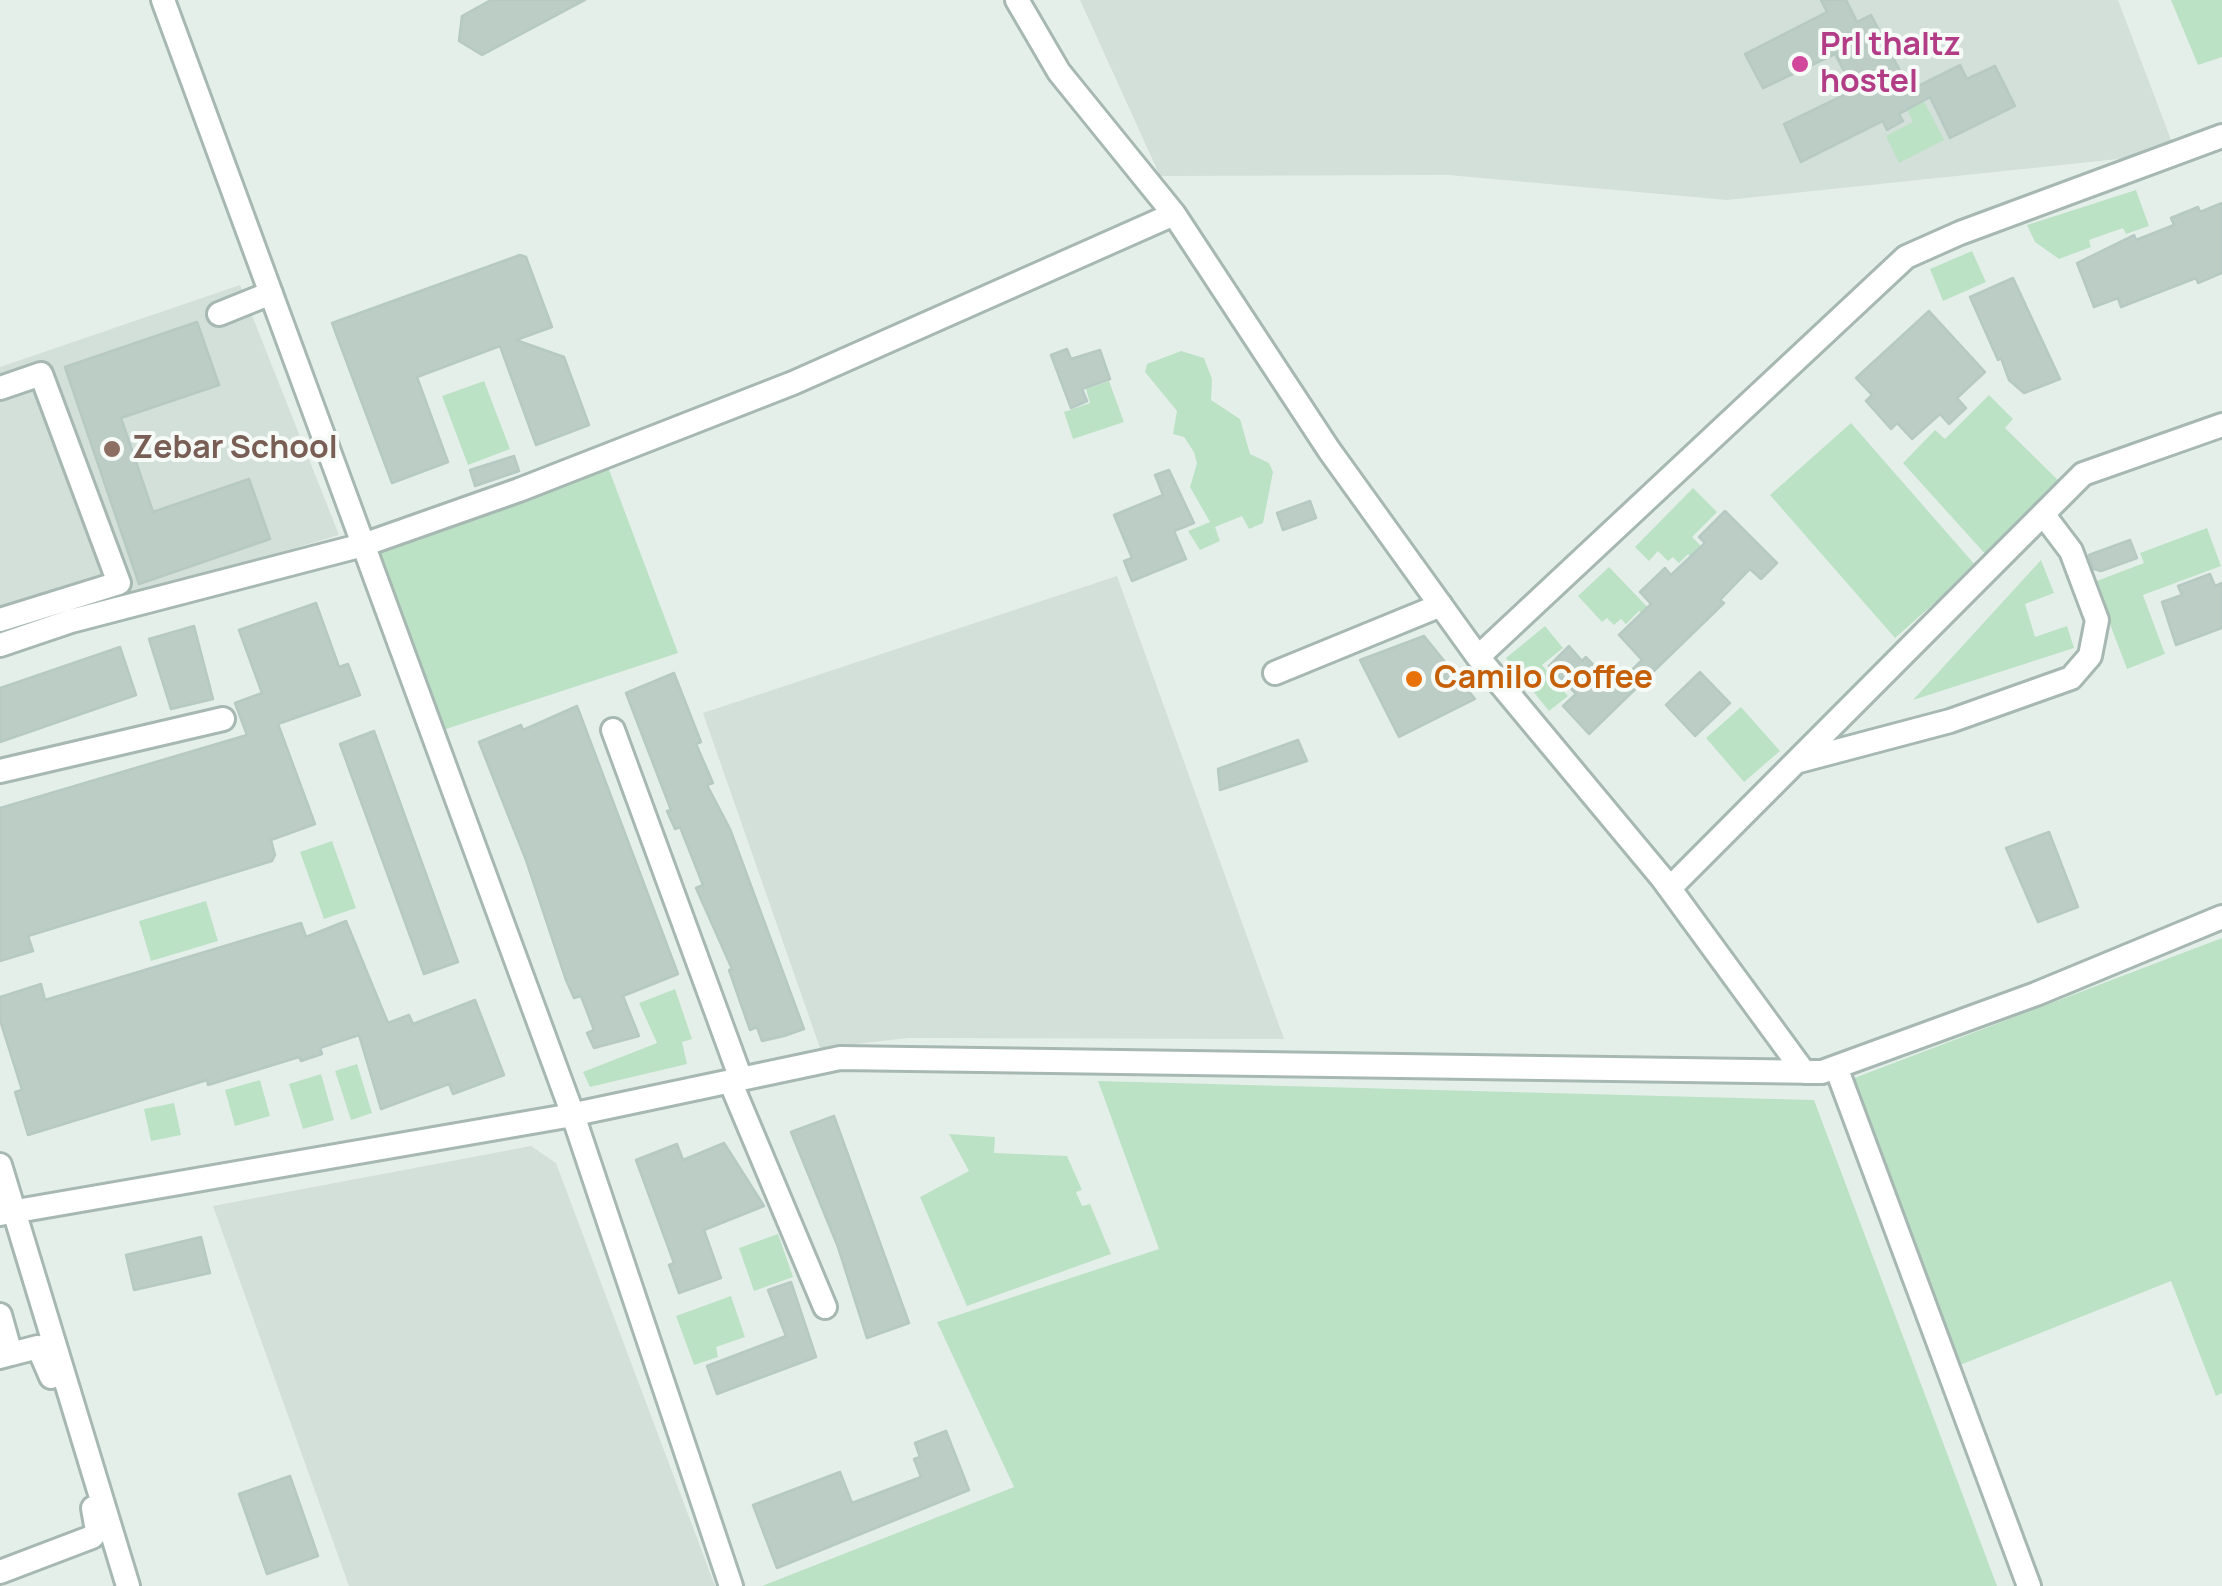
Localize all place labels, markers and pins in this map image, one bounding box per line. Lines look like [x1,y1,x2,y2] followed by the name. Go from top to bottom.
[1820,27,1961,102] place label: Prl thaltz hostel
[1789,53,1811,75] marker: Prl thaltz hostel
[132,430,338,468] place label: Zebar School
[101,438,123,460] marker: Zebar School
[1434,660,1653,698] place label: Camilo Coffee
[1403,668,1425,690] marker: Camilo Coffee

